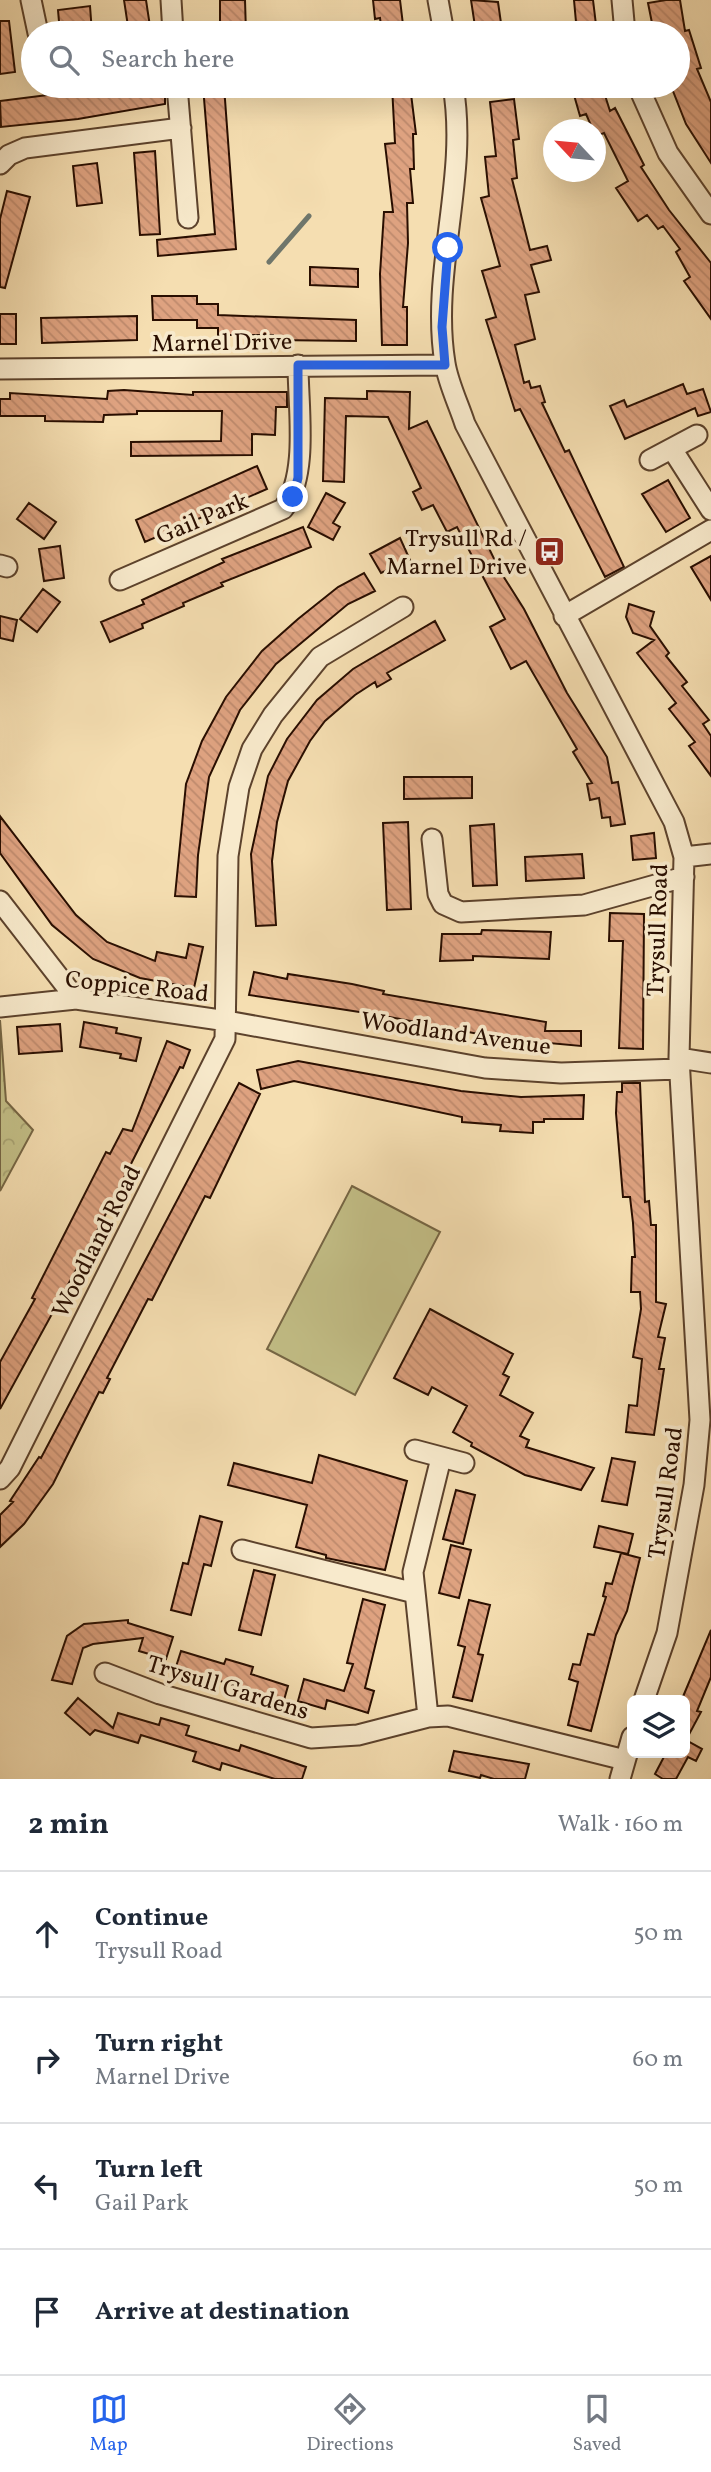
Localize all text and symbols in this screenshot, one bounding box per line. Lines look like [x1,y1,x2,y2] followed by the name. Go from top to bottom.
[21,21,690,98] search box
[45,41,83,79] icon: search
[101,42,234,78] text: Search here
[543,119,606,182] north arrow
[432,232,463,263] route start
[151,326,293,362] street label: Marnel Drive
[277,481,308,512] route end
[151,485,254,555] street label: Gail Park
[386,523,527,585] place label: Trysull Rd / Marnel Drive
[533,535,567,569] bus stop icon: Trysull Rd / Marnel Drive
[640,863,678,997] street label: Trysull Road
[63,964,210,1012] street label: Coppice Road
[359,1005,553,1065] street label: Woodland Avenue
[45,1160,151,1324] street label: Woodland Road
[641,1425,693,1562] street label: Trysull Road
[142,1648,313,1730] street label: Trysull Gardens
[627,1695,690,1758] map controls
[627,1695,690,1758] button: layers
[28,1804,109,1846] text: 2 min
[558,1809,683,1841] text: Walk · 160 m
[95,1900,208,1936] text: Continue
[28,1915,66,1953] icon: ahead
[634,1918,683,1950] text: 50 m
[95,1936,223,1968] text: Trysull Road
[95,2026,223,2062] text: Turn right
[28,2041,66,2079] icon: right
[633,2044,683,2076] text: 60 m
[95,2062,230,2094] text: Marnel Drive
[95,2152,203,2188] text: Turn left
[28,2167,66,2205] icon: left
[634,2170,683,2202] text: 50 m
[95,2188,189,2220] text: Gail Park
[28,2293,66,2331] icon: arrive
[95,2294,350,2330] text: Arrive at destination
[89,2390,128,2458] tab: Map
[307,2390,394,2458] tab: Directions
[573,2390,621,2458] tab: Saved

